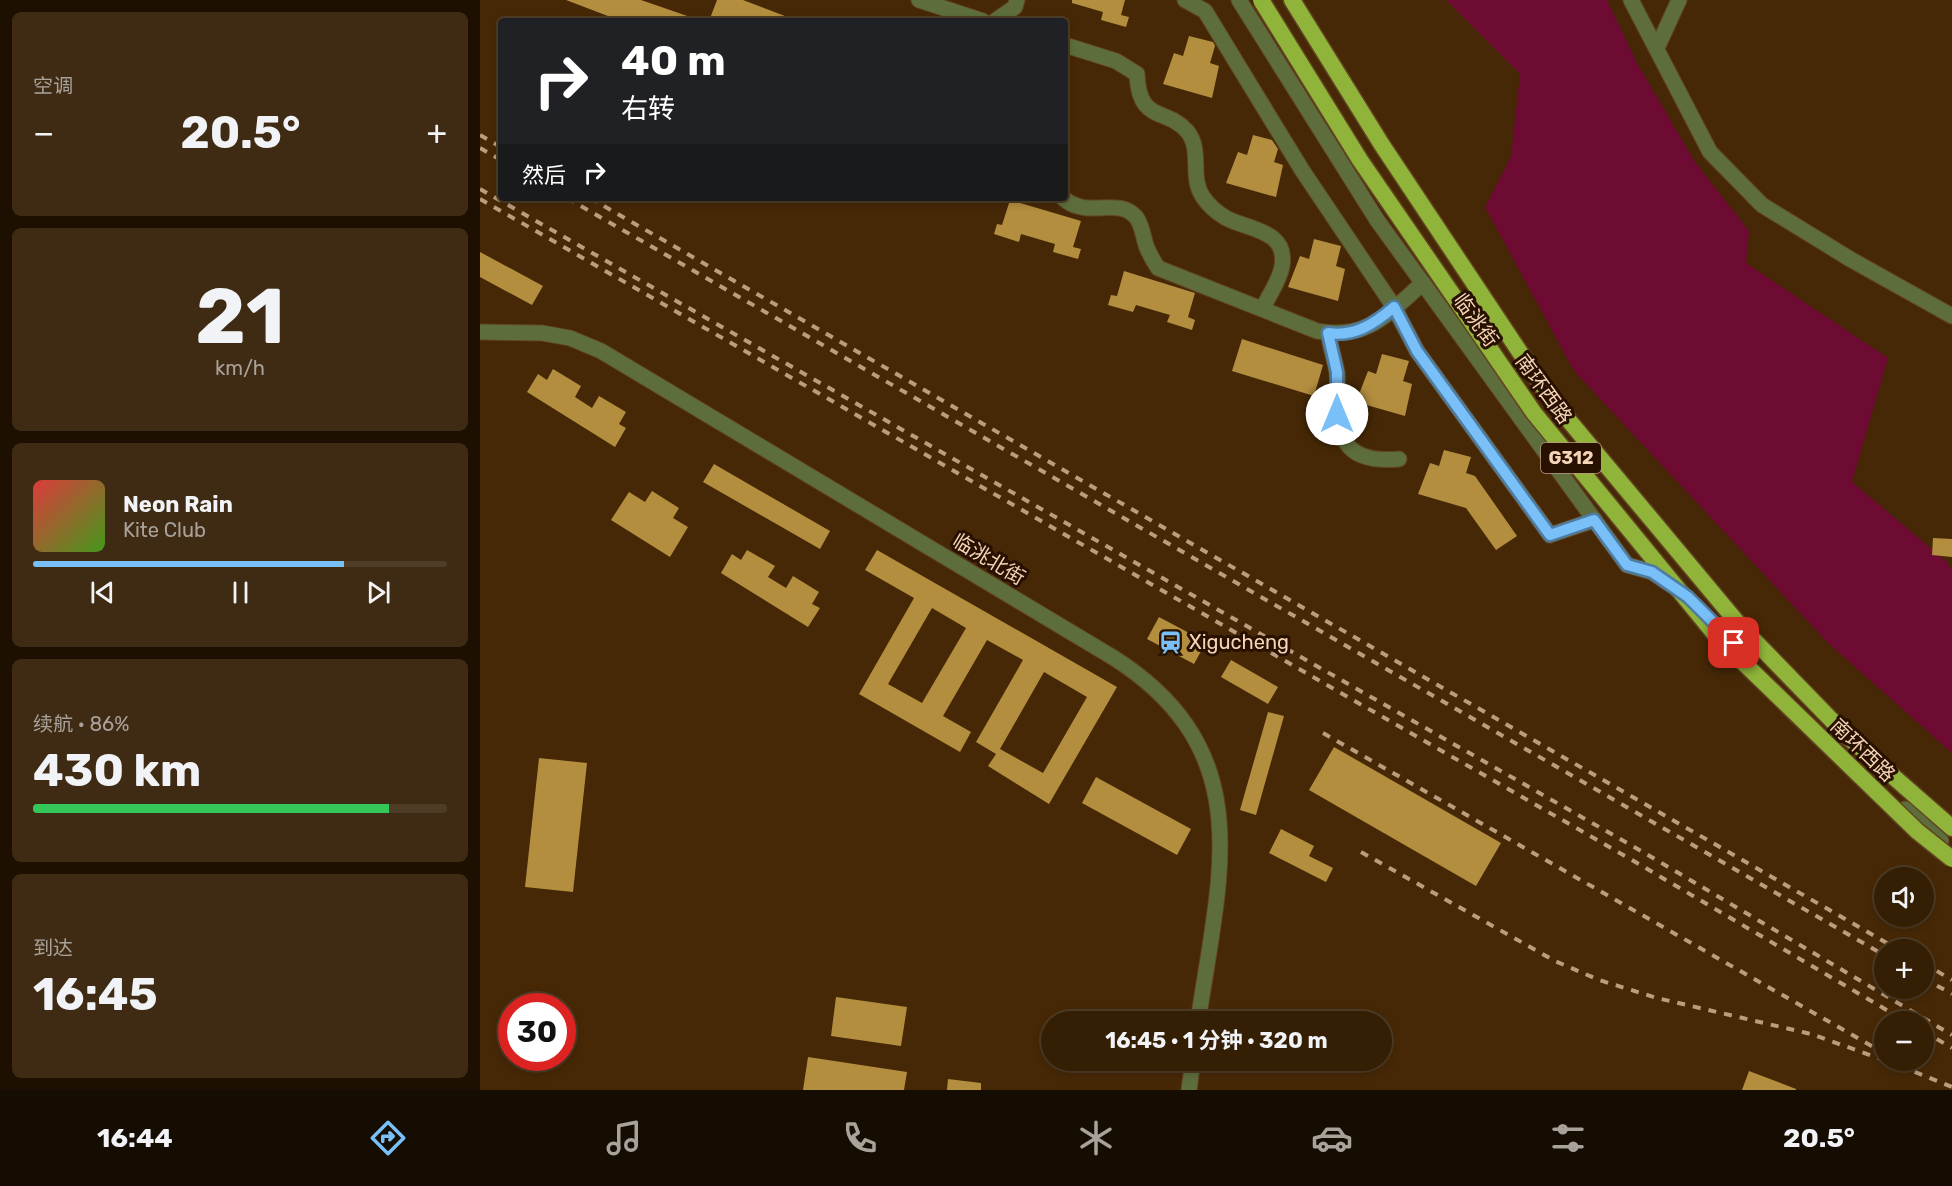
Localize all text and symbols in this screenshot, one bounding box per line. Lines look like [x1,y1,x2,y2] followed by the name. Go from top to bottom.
[621,36,726,86] text: 40 m
[522,42,600,120] icon: right
[33,74,73,98] text: 空调
[621,93,675,125] text: 右转
[181,106,300,159] text: 20.5°
[33,113,54,152] text: −
[426,113,447,152] text: +
[578,156,611,189] icon: right
[522,162,566,189] text: 然后
[195,270,285,363] text: 21
[1449,289,1503,351] street label: 临洮街
[1511,350,1577,428] street label: 南环西路
[215,356,265,380] text: km/h
[1305,382,1369,446] position arrow
[1541,443,1601,473] road number: G312
[123,491,233,518] text: Neon Rain
[123,518,206,542] text: Kite Club
[949,528,1029,590] street label: 临洮北街
[86,576,119,609] icon: previous
[224,576,257,609] icon: pause
[362,576,395,609] icon: next
[1708,617,1759,668] pin
[1717,626,1750,659] icon: arrive
[1158,629,1184,655] station icon: Xigucheng
[1189,630,1289,654] place label: Xigucheng
[33,712,129,736] text: 续航 · 86%
[1826,714,1900,786] street label: 南环西路
[33,744,201,797] text: 430 km
[1874,867,1934,1071] map controls
[1874,867,1934,927] button: sound
[33,936,73,960] text: 到达
[1874,939,1934,999] button: +
[33,968,158,1021] text: 16:45
[498,993,576,1071] speed limit sign: 30
[1874,1011,1934,1071] button: −
[1105,1027,1328,1054] text: 16:45 · 1 分钟 · 320 m
[367,1117,409,1159] icon: directions
[603,1117,645,1159] icon: music
[839,1117,881,1159] icon: phone
[1075,1117,1117,1159] icon: climate
[1311,1117,1353,1159] icon: car
[1547,1117,1589,1159] icon: filters
[97,1122,173,1154] text: 16:44
[1783,1122,1855,1154] text: 20.5°

